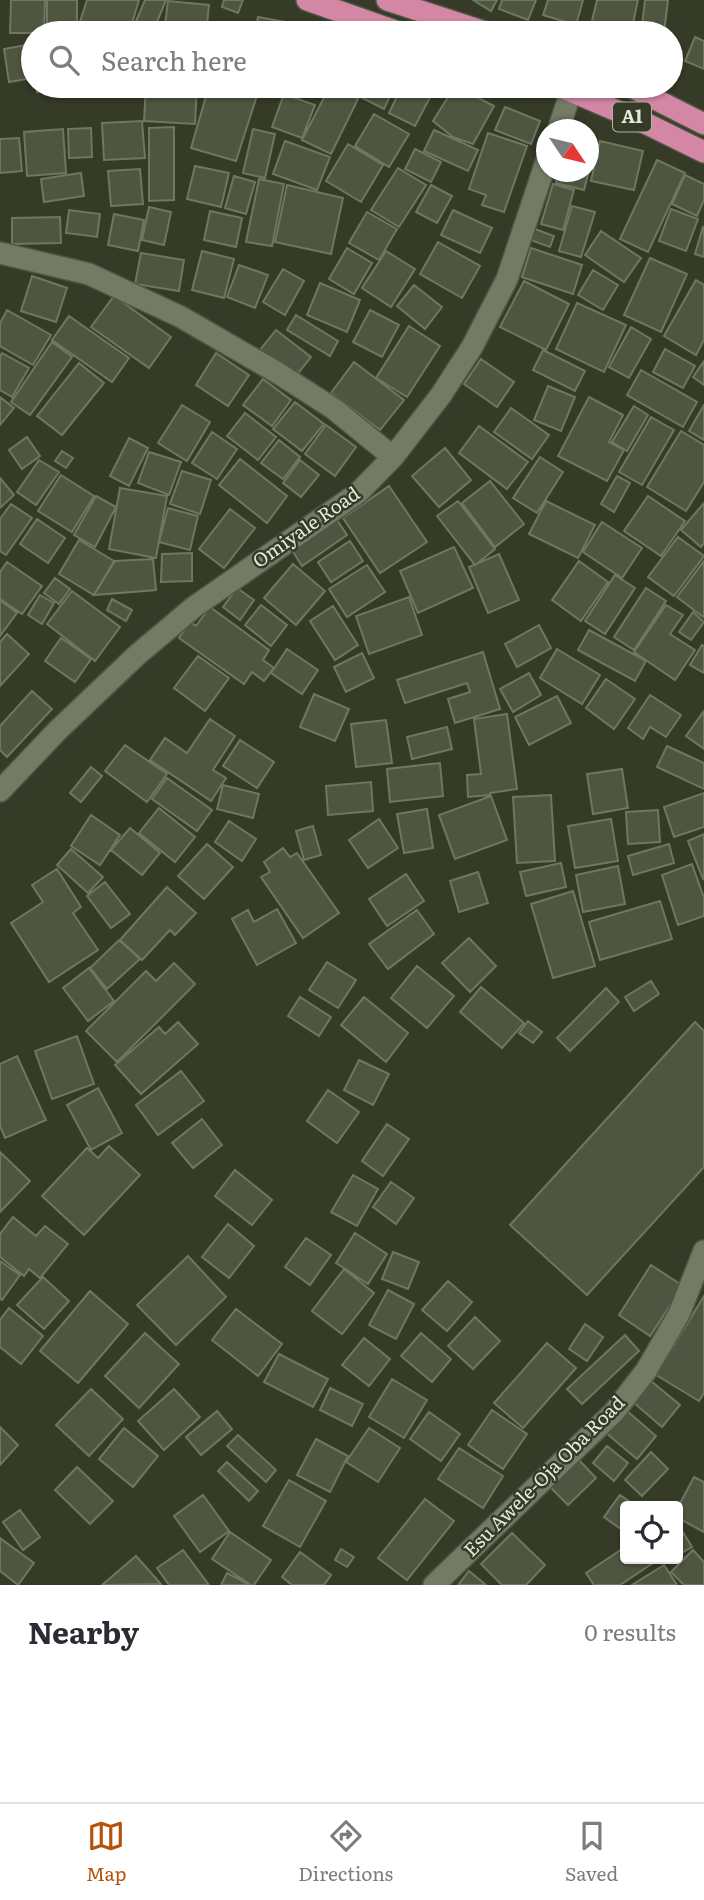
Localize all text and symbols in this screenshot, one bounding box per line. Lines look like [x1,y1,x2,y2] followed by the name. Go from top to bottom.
[21,21,683,98] search box
[101,40,247,79] text: Search here
[45,41,83,79] icon: search
[613,103,651,132] road number: A1
[536,119,599,182] north arrow
[246,479,365,574] street label: Omiyale Road
[456,1388,630,1562] street label: Esu Awele-Oja Oba Road
[620,1501,683,1564] map controls
[620,1501,683,1564] button: locate
[28,1609,139,1653] text: Nearby
[584,1614,676,1648] text: 0 results
[86,1817,126,1887] tab: Map
[298,1817,393,1887] tab: Directions
[565,1817,618,1887] tab: Saved

